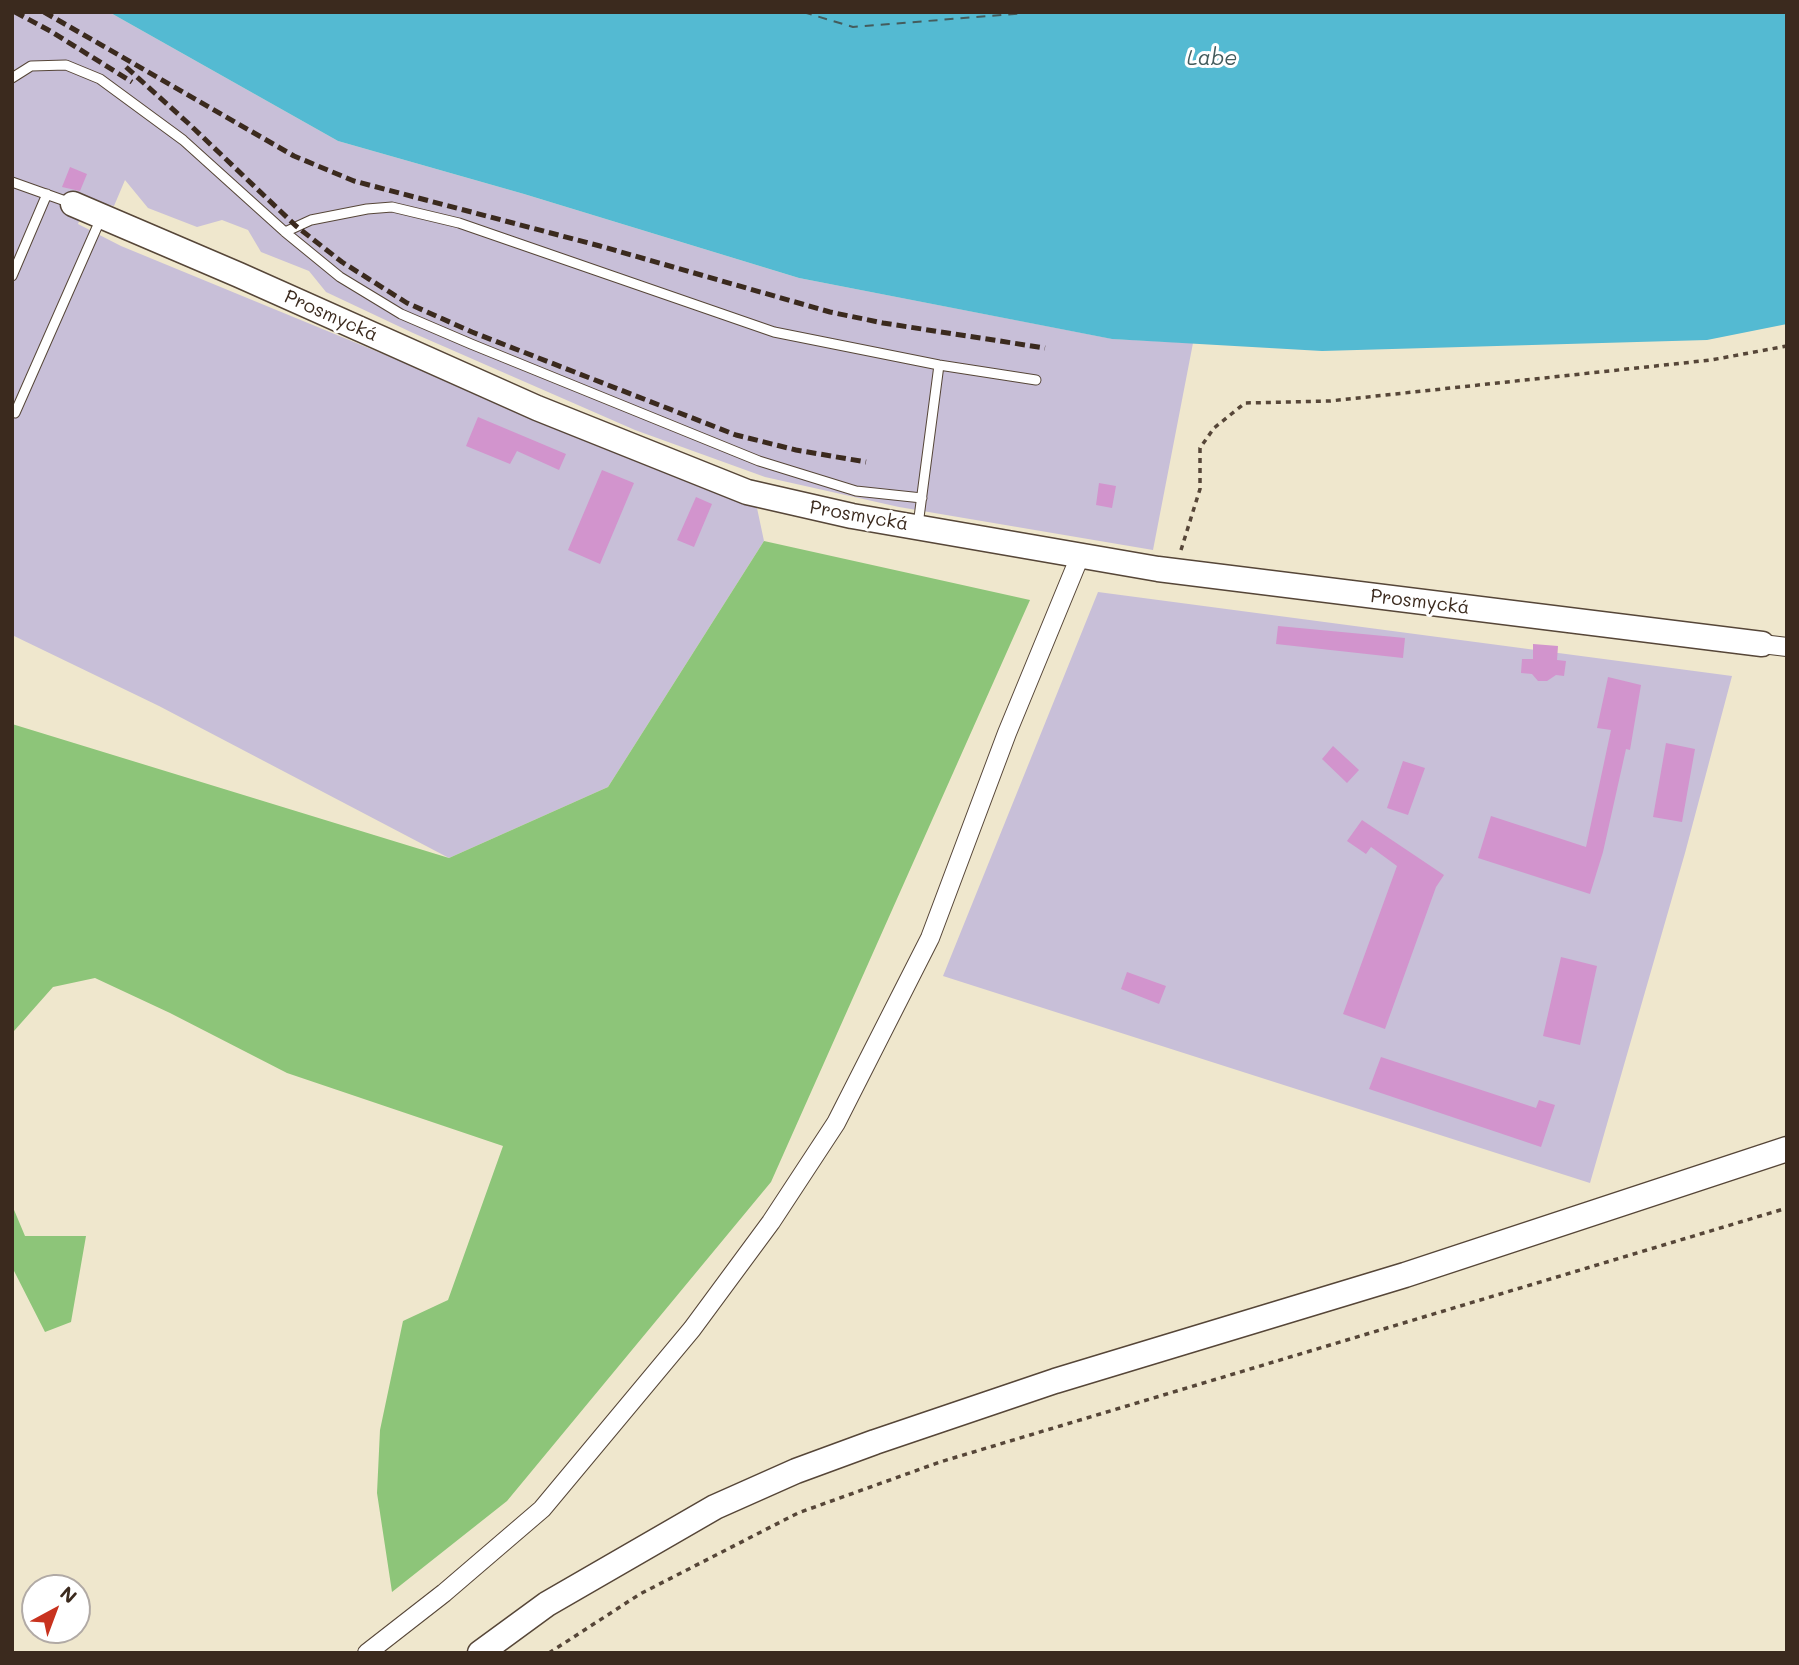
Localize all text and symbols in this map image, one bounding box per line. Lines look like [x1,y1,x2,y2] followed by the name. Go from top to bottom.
[1187,46,1237,72] water label: Labe
[281,285,381,347] street label: Prosmycká
[808,496,910,536] street label: Prosmycká
[1369,585,1471,619] street label: Prosmycká
[21,1574,91,1644] north arrow
[55,1580,82,1608] text: N

